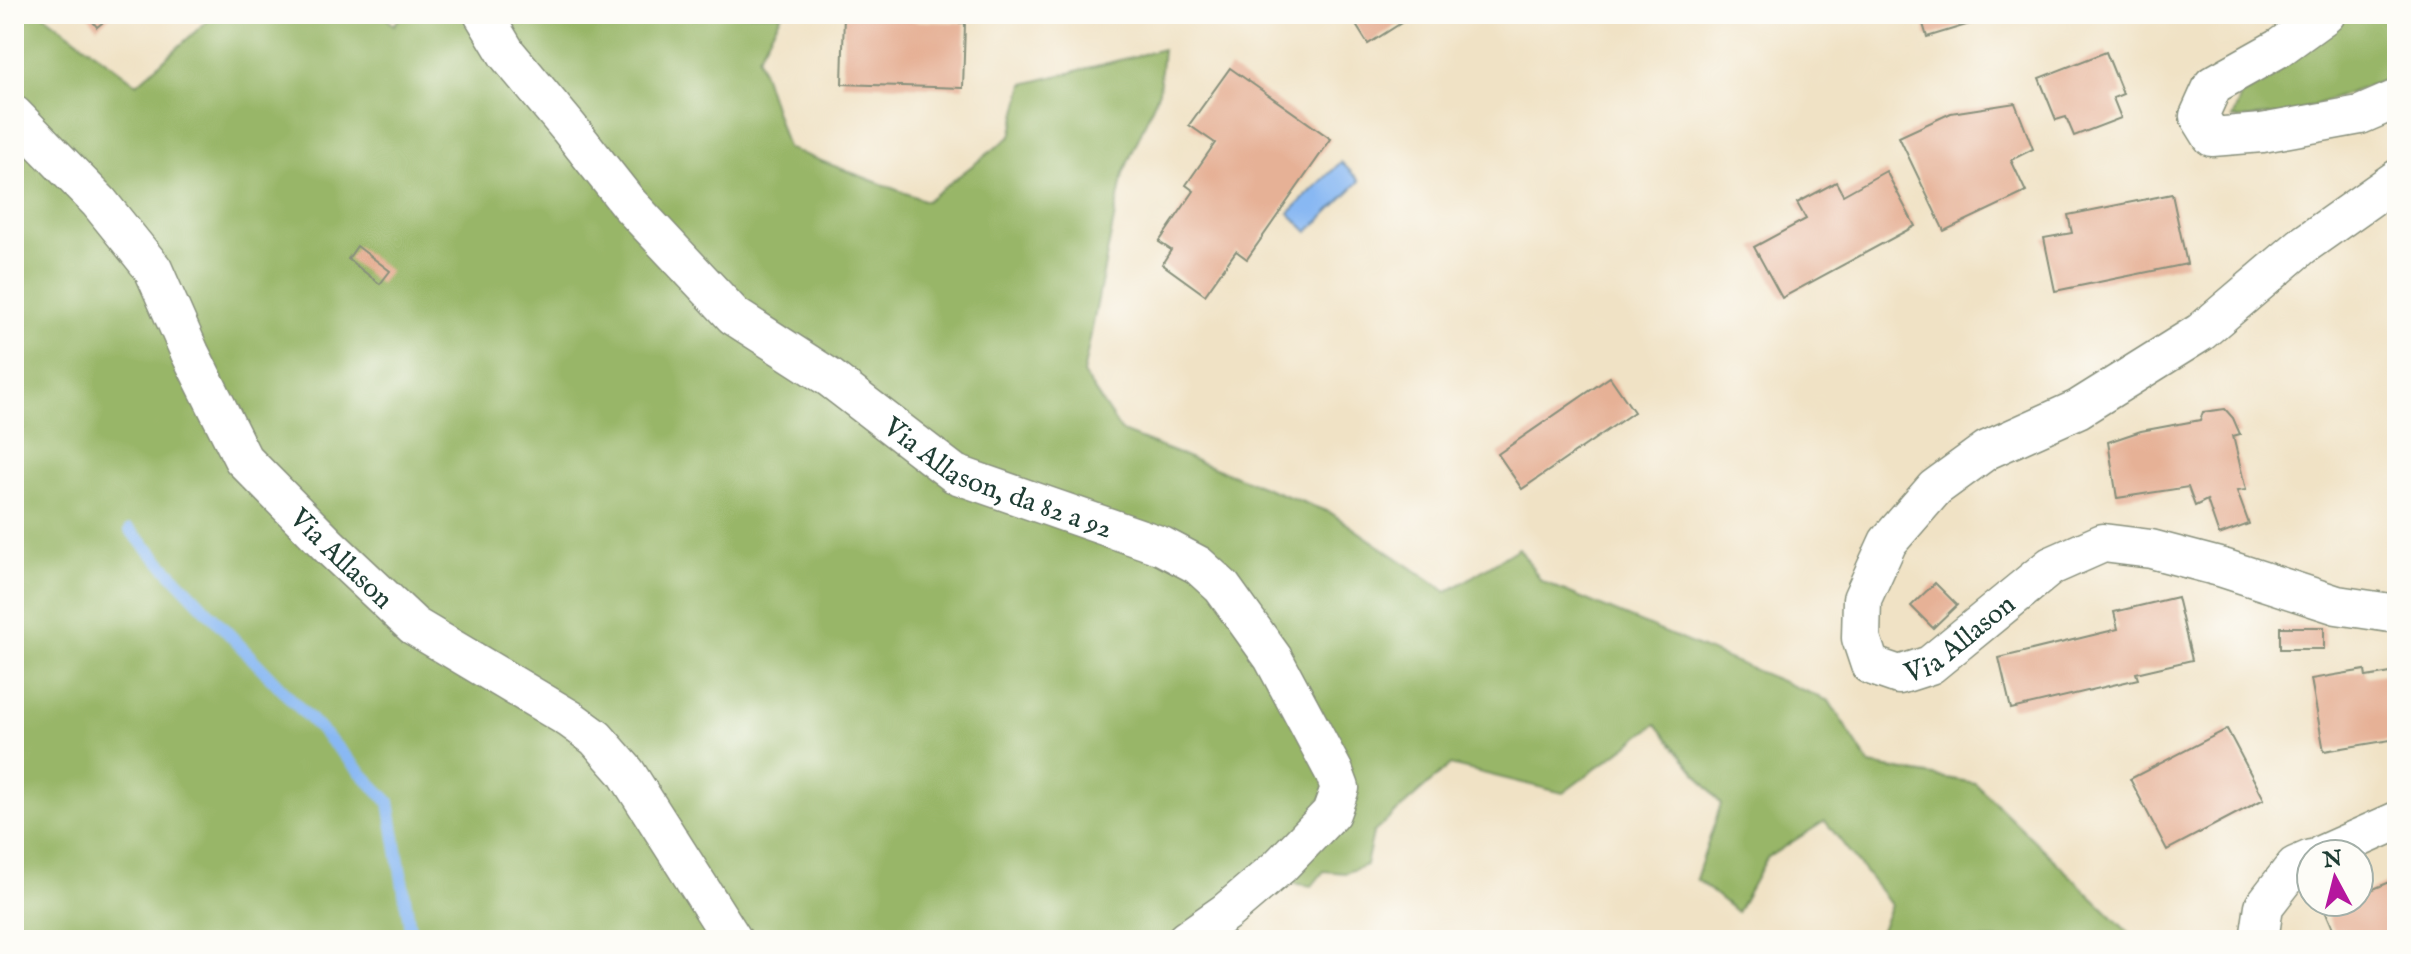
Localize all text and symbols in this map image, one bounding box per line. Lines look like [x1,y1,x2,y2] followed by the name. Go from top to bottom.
[875,410,1117,547] street label: Via Allason, da 82 a 92
[281,501,400,617] street label: Via Allason
[1899,588,2023,692] street label: Via Allason
[2295,838,2375,918] north arrow
[2321,845,2344,875] text: N

